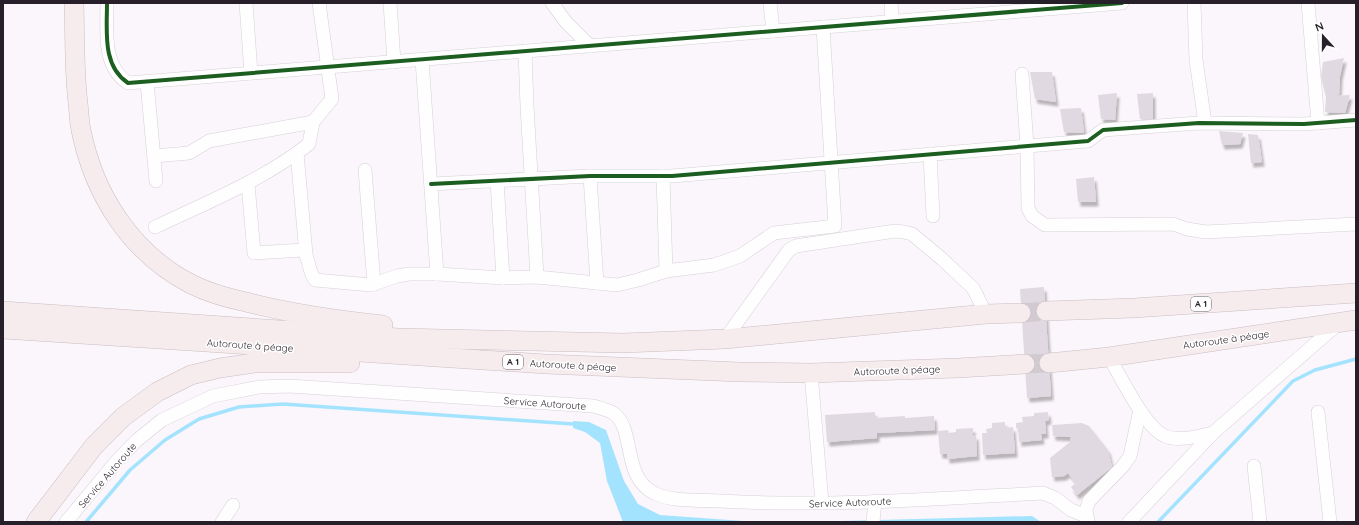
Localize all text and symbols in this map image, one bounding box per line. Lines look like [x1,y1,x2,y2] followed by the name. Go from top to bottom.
[1303,16,1343,56] north arrow
[1313,19,1326,35] text: N
[1191,297,1211,311] road number: A 1
[1182,327,1270,352] street label: Autoroute à péage
[206,336,294,355] street label: Autoroute à péage
[503,355,523,369] road number: A 1
[529,357,617,374] street label: Autoroute à péage
[853,362,941,379] street label: Autoroute à péage
[503,394,587,413] street label: Service Autoroute
[75,440,140,511] street label: Service Autoroute
[809,495,892,510] street label: Service Autoroute

